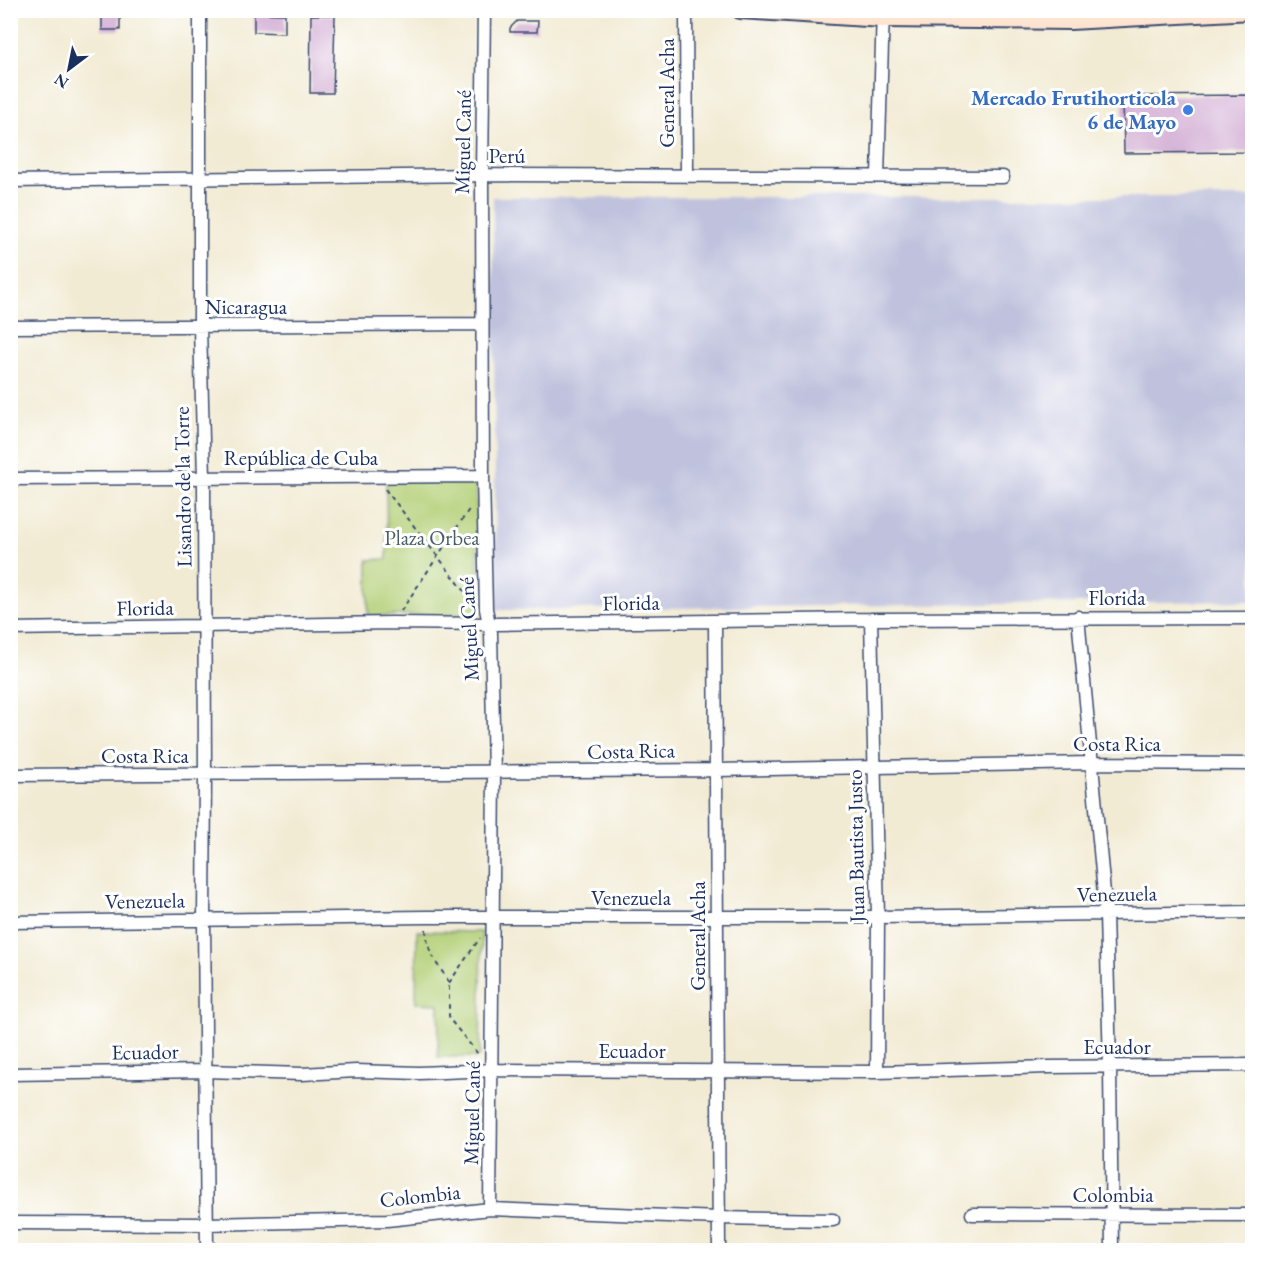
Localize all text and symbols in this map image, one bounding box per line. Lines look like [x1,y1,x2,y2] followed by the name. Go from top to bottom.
[653,38,680,148] street label: General Acha
[39,39,99,99] north arrow
[50,69,72,94] text: N
[971,84,1177,135] place label: Mercado Frutihorticola 6 de Mayo
[448,90,477,194] street label: Miguel Cané
[1181,103,1195,117] marker: Mercado Frutihorticola 6 de Mayo
[489,142,525,169] street label: Perú
[205,293,288,320] street label: Nicaragua
[168,406,197,568] street label: Lisandro de la Torre
[224,444,379,471] street label: República de Cuba
[384,524,480,551] park label: Plaza Orbea
[452,576,485,682] street label: Miguel Cané
[1088,584,1146,611] street label: Florida
[602,588,661,616] street label: Florida
[116,593,175,621] street label: Florida
[1073,730,1162,757] street label: Costa Rica
[587,736,676,765] street label: Costa Rica
[101,742,190,769] street label: Costa Rica
[841,769,870,925] street label: Juan Bautista Justo
[1077,879,1158,908] street label: Venezuela
[684,881,711,991] street label: General Acha
[591,884,672,911] street label: Venezuela
[105,886,186,915] street label: Venezuela
[1083,1033,1151,1060] street label: Ecuador
[111,1037,179,1066] street label: Ecuador
[598,1037,666,1064] street label: Ecuador
[457,1061,486,1165] street label: Miguel Cané
[378,1178,462,1213] street label: Colombia
[1072,1181,1154,1208] street label: Colombia

